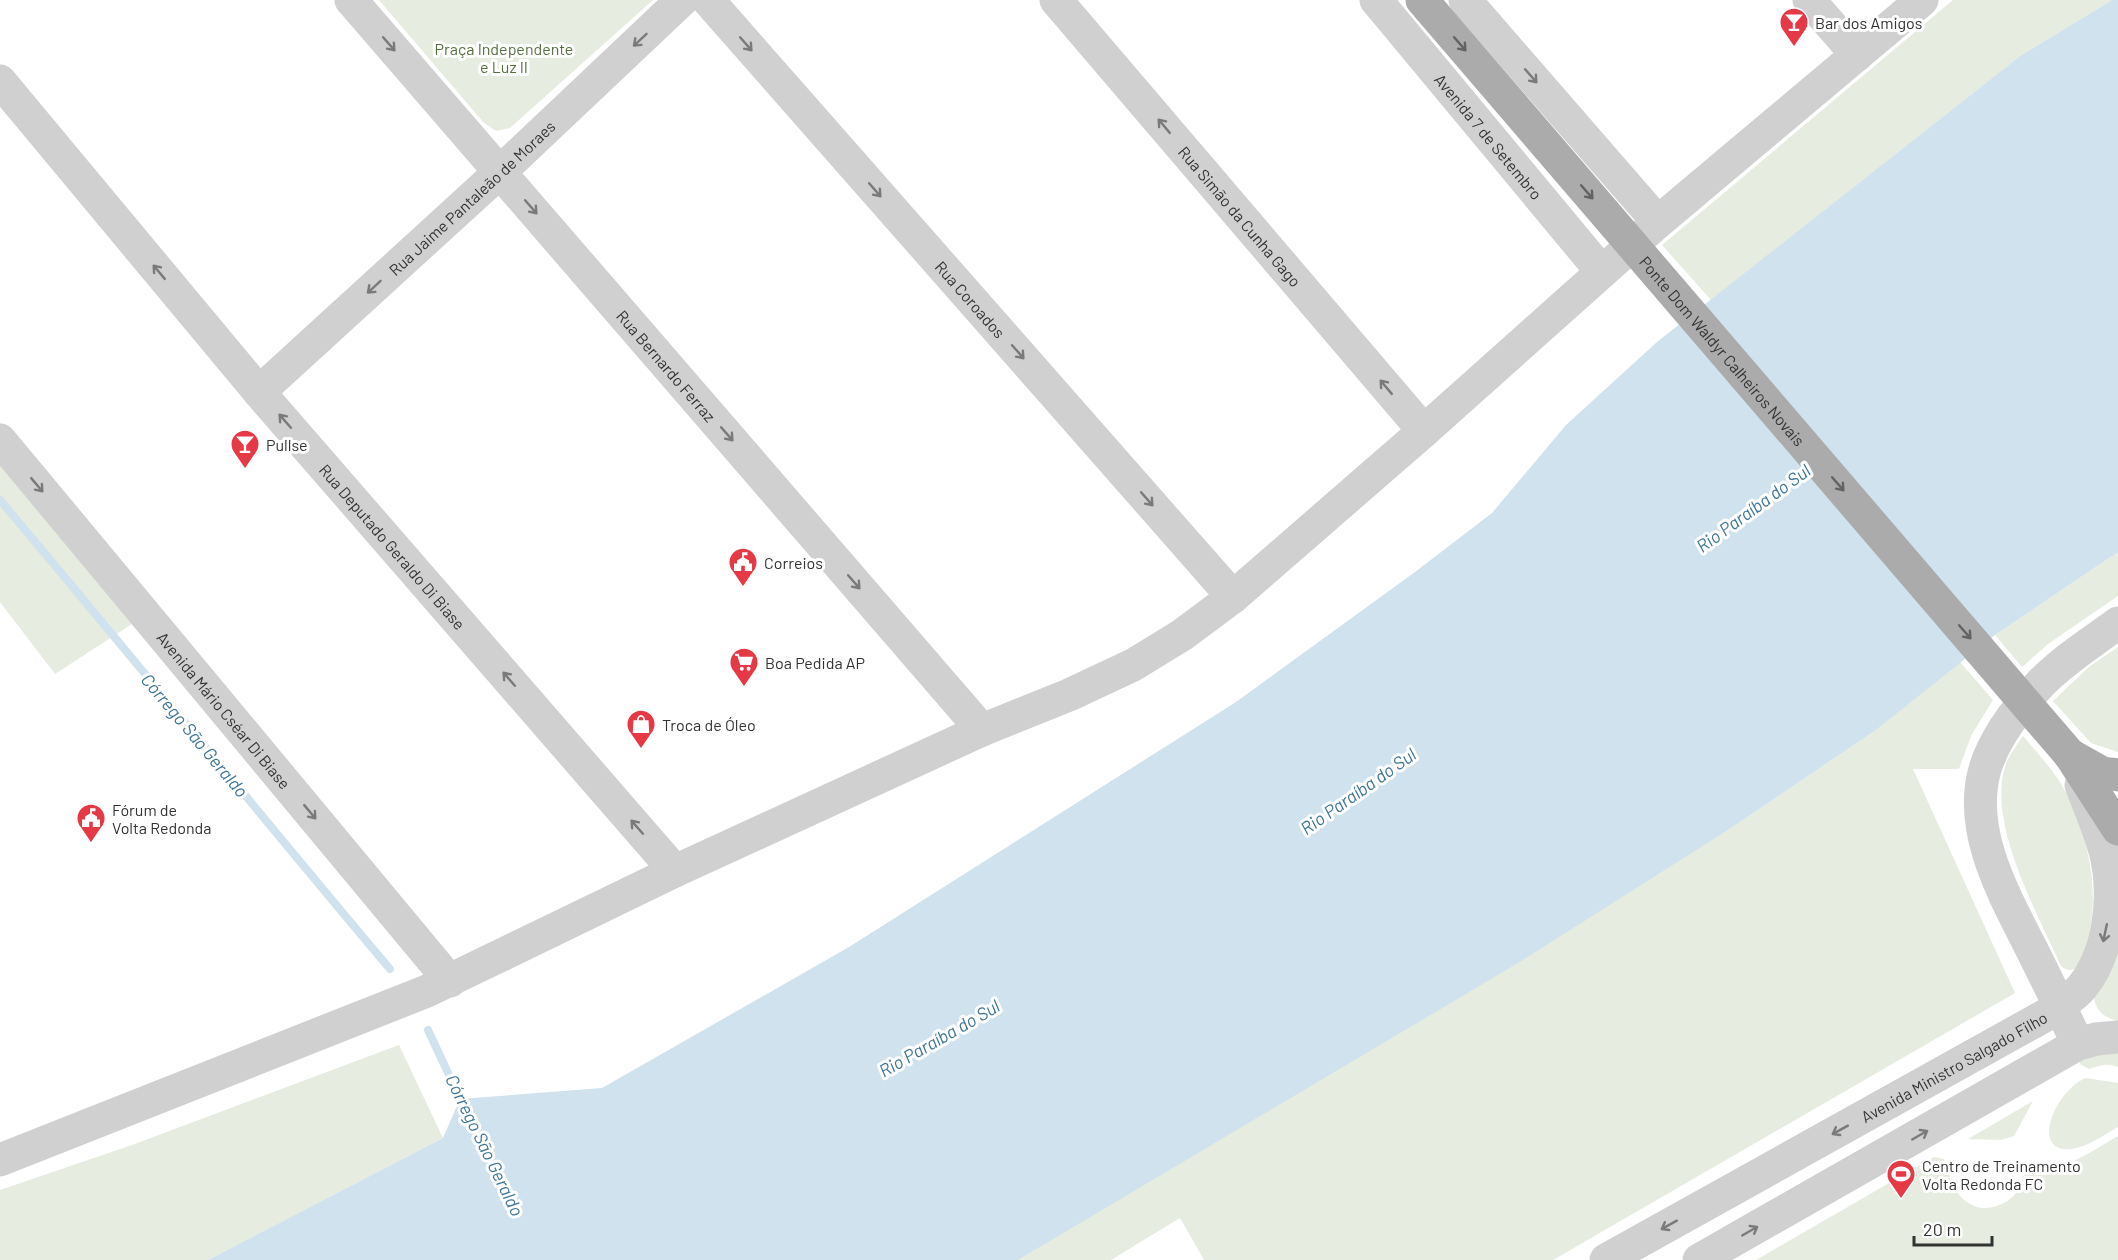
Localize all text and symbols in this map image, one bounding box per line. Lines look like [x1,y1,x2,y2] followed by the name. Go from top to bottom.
[1778,6,1810,48] bar icon: Bar dos Amigos
[1815,13,1923,32] place label: Bar dos Amigos
[632,33,647,47] one-way arrow
[382,36,396,51] one-way arrow
[739,36,753,51] one-way arrow
[1454,36,1467,52] one-way arrow
[435,39,573,76] park label: Praça Independente e Luz II
[1524,68,1538,83] one-way arrow
[1431,69,1547,203] street label: Avenida 7 de Setembro
[384,116,558,279] street label: Rua Jaime Pantaleão de Moraes
[1157,119,1171,134] one-way arrow
[1175,142,1306,290] street label: Rua Simão da Cunha Gago
[868,182,882,197] one-way arrow
[1581,184,1594,200] one-way arrow
[524,199,538,214] one-way arrow
[1636,252,1810,449] street label: Ponte Dom Waldyr Calheiros Novais
[932,257,1010,341] street label: Rua Coroados
[153,264,166,280] one-way arrow
[367,280,382,294] one-way arrow
[613,306,720,425] street label: Rua Bernardo Ferraz
[1011,345,1025,360] one-way arrow
[1379,380,1393,395] one-way arrow
[278,414,292,429] one-way arrow
[720,426,734,441] one-way arrow
[229,428,261,470] bar icon: Pullse
[266,435,308,454] place label: Pullse
[1692,459,1814,557] water label: Rio Paraíba do Sul
[316,460,470,633] street label: Rua Deputado Geraldo Di Biase
[1831,476,1844,492] one-way arrow
[31,477,44,493] one-way arrow
[1140,491,1154,506] one-way arrow
[727,546,759,588] public building icon: Correios
[764,553,823,572] place label: Correios
[848,574,861,590] one-way arrow
[1958,624,1971,640] one-way arrow
[154,628,295,792] street label: Avenida Mário Cséar Di Biase
[728,646,760,688] supermarket icon: Boa Pedida AP
[765,653,865,672] place label: Boa Pedida AP
[137,669,253,801] water label: Córrego São Geraldo
[502,672,516,687] one-way arrow
[625,708,657,750] shop icon: Troca de Óleo
[662,715,756,734] place label: Troca de Óleo
[1296,743,1420,839] water label: Rio Paraíba do Sul
[112,800,211,837] place label: Fórum de Volta Redonda
[75,802,107,844] public building icon: Fórum de Volta Redonda
[303,804,316,820] one-way arrow
[630,819,644,834] one-way arrow
[2099,923,2111,942] one-way arrow
[875,995,1003,1081] water label: Rio Paraíba do Sul
[1857,1007,2050,1126] street label: Avenida Ministro Salgado Filho
[441,1071,529,1219] water label: Córrego São Geraldo
[1831,1125,1849,1136] one-way arrow
[1911,1128,1928,1140] one-way arrow
[1922,1156,2081,1193] place label: Centro de Treinamento Volta Redonda FC
[1885,1158,1917,1200] sports icon: Centro de Treinamento Volta Redonda FC
[1914,1209,1992,1247] scale bar
[1923,1218,1961,1240] text: 20 m
[1661,1219,1678,1231] one-way arrow
[1741,1225,1758,1237] one-way arrow

